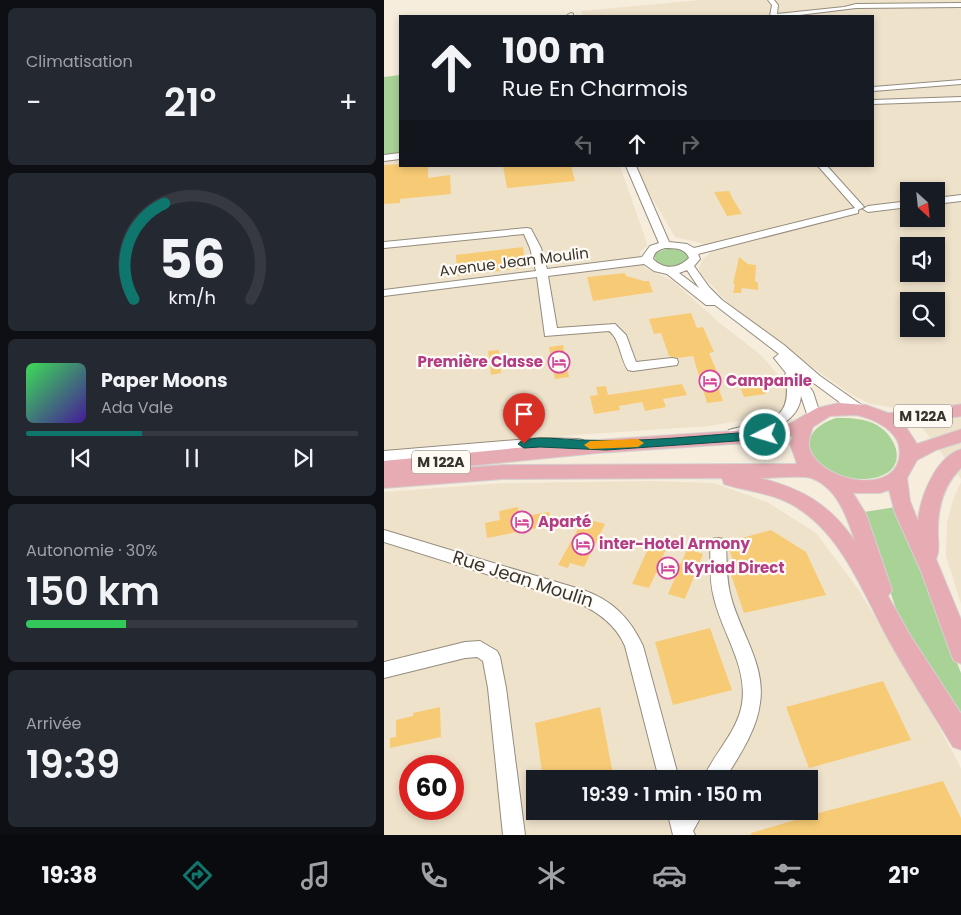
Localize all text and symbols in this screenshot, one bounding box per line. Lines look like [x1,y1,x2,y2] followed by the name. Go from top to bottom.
[502,26,605,75] text: 100 m
[419,35,484,100] icon: ahead
[26,50,133,73] text: Climatisation
[502,73,688,104] text: Rue En Charmois
[164,76,216,129] text: 21°
[26,83,41,122] text: −
[339,83,358,122] text: +
[570,130,598,158] icon: left
[623,130,651,158] icon: ahead
[676,130,704,158] icon: right
[900,182,945,228] north arrow
[900,182,945,337] map controls
[159,223,225,296] text: 56
[900,237,945,282] button: sound
[438,242,590,281] street label: Avenue Jean Moulin
[168,285,216,310] text: km/h
[900,292,945,337] button: search
[547,350,571,374] hotel icon: Première Classe
[418,351,543,372] place label: Première Classe
[101,367,228,394] text: Paper Moons
[698,369,722,393] hotel icon: Campanile
[726,370,812,391] place label: Campanile
[503,393,545,444] pin
[101,396,173,419] text: Ada Vale
[510,400,538,428] icon: arrive
[894,404,952,428] road number: M 122A
[738,408,790,460] position arrow
[67,444,95,472] icon: previous
[178,444,206,472] icon: pause
[289,444,317,472] icon: next
[412,451,470,474] road number: M 122A
[510,510,534,534] hotel icon: Aparté
[538,511,591,532] place label: Aparté
[571,532,595,556] hotel icon: inter-Hotel Armony
[599,533,750,554] place label: inter-Hotel Armony
[26,539,157,562] text: Autonomie · 30%
[450,544,597,613] street label: Rue Jean Moulin
[656,556,680,580] hotel icon: Kyriad Direct
[684,557,785,578] place label: Kyriad Direct
[26,565,160,618] text: 150 km
[26,712,81,735] text: Arrivée
[26,738,120,791] text: 19:39
[399,755,464,820] speed limit sign: 60
[582,781,762,808] text: 19:39 · 1 min · 150 m
[180,858,215,893] icon: directions
[298,858,333,893] icon: music
[416,858,451,893] icon: phone
[534,858,569,893] icon: climate
[652,858,687,893] icon: car
[770,858,805,893] icon: filters
[42,860,97,891] text: 19:38
[888,860,919,891] text: 21°

